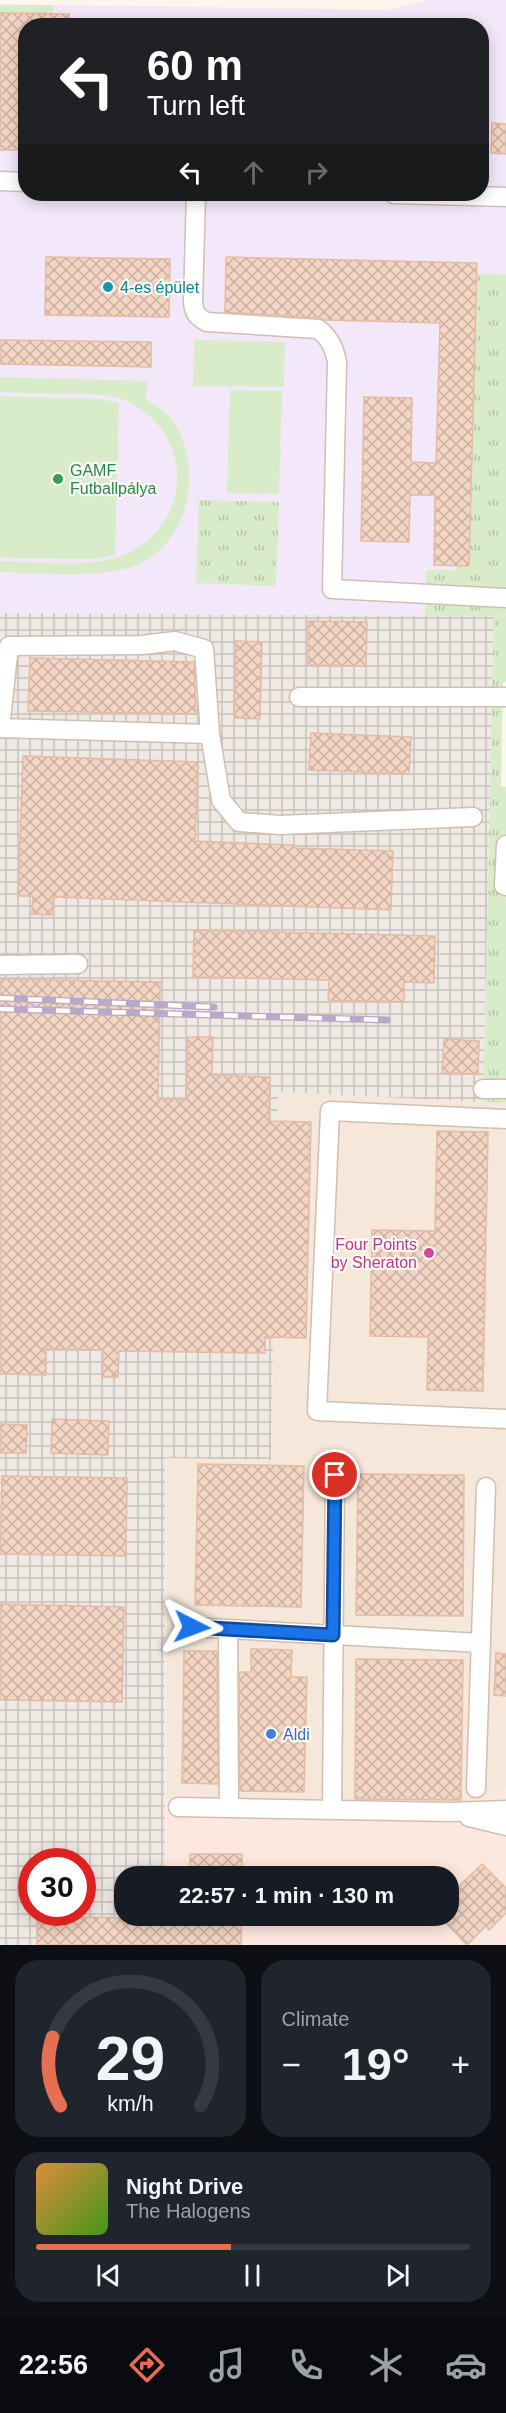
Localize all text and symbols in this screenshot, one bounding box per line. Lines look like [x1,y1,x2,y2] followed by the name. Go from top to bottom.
[48,42,126,120] icon: left
[147,42,243,89] text: 60 m
[147,91,245,121] text: Turn left
[174,156,207,189] icon: left
[237,156,270,189] icon: ahead
[300,156,333,189] icon: right
[120,279,200,296] place label: 4-es épület
[101,280,115,294] marker: 4-es épület
[70,462,156,497] place label: GAMF Futballpálya
[51,472,65,486] marker: GAMF Futballpálya
[331,1236,417,1271] place label: Four Points by Sheraton
[422,1246,436,1260] marker: Four Points by Sheraton
[309,1449,360,1500] pin
[318,1458,351,1491] icon: arrive
[160,1595,224,1659] position arrow
[283,1726,310,1743] place label: Aldi
[264,1727,278,1741] marker: Aldi
[18,1848,96,1926] speed limit sign: 30
[179,1883,394,1908] text: 22:57 · 1 min · 130 m
[282,2008,349,2030] text: Climate
[96,2024,165,2093] text: 29
[342,2039,410,2090] text: 19°
[282,2046,301,2083] text: −
[451,2046,470,2083] text: +
[107,2092,153,2116] text: km/h
[126,2174,243,2199] text: Night Drive
[126,2200,251,2222] text: The Halogens
[92,2259,125,2292] icon: previous
[236,2259,269,2292] icon: pause
[381,2259,414,2292] icon: next
[126,2344,168,2386] icon: directions
[206,2344,248,2386] icon: music
[285,2344,327,2386] icon: phone
[365,2344,407,2386] icon: climate
[445,2344,487,2386] icon: car
[19,2350,88,2380] text: 22:56

